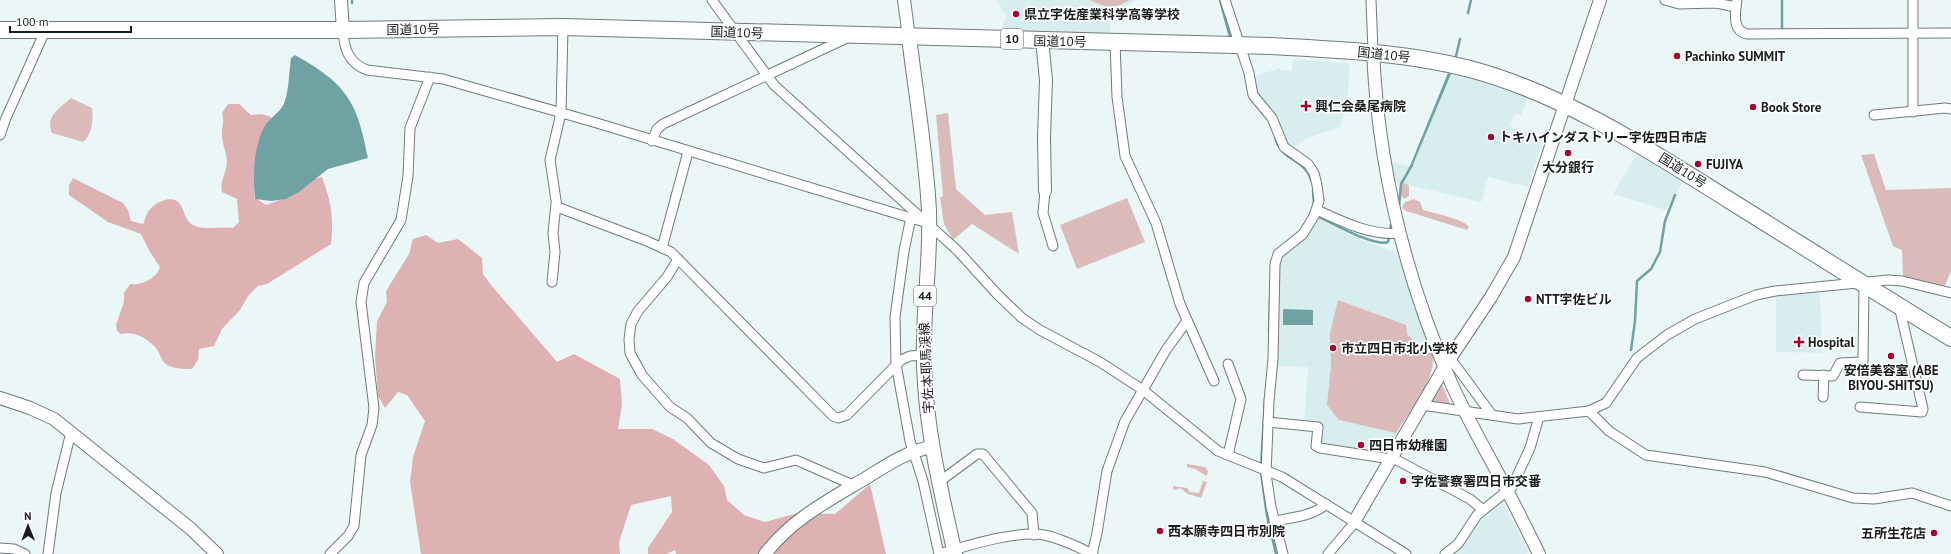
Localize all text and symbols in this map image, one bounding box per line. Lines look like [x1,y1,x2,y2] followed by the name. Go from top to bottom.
[1024,6,1180,23] place label: 県立宇佐産業科学高等学校
[10,8,131,34] scale bar
[1011,9,1021,19] marker: 県立宇佐産業科学高等学校
[16,14,49,29] text: 100 m
[386,21,440,38] street label: 国道10号
[710,23,764,42] street label: 国道10号
[1001,29,1023,49] road number: 10
[1033,33,1087,50] street label: 国道10号
[1357,43,1411,66] street label: 国道10号
[1685,48,1786,65] place label: Pachinko SUMMIT
[1672,51,1682,61] marker: Pachinko SUMMIT
[1315,98,1406,115] place label: 興仁会桑尾病院
[1761,99,1822,116] place label: Book Store
[1300,100,1312,112] marker: 興仁会桑尾病院
[1748,102,1758,112] marker: Book Store
[1499,129,1707,146] place label: トキハインダストリー宇佐四日市店
[1486,132,1496,142] marker: トキハインダストリー宇佐四日市店
[1563,148,1573,158] marker: 大分銀行
[1656,149,1710,192] street label: 国道10号
[1706,156,1743,173] place label: FUJIYA
[1542,159,1594,176] place label: 大分銀行
[1693,159,1703,169] marker: FUJIYA
[914,286,936,306] road number: 44
[1536,291,1612,308] place label: NTT宇佐ビル
[1523,294,1533,304] marker: NTT宇佐ビル
[916,322,937,414] street label: 宇佐本耶馬渓線
[1808,334,1854,351] place label: Hospital
[1793,336,1805,348] marker: Hospital
[1341,340,1458,357] place label: 市立四日市北小学校
[1328,343,1338,353] marker: 市立四日市北小学校
[1886,351,1896,361] marker: 安倍美容室 (ABE BIYOU-SHITSU)
[1844,362,1939,394] place label: 安倍美容室 (ABE BIYOU-SHITSU)
[1369,437,1447,454] place label: 四日市幼稚園
[1356,440,1366,450] marker: 四日市幼稚園
[1411,473,1541,490] place label: 宇佐警察署四日市交番
[1398,476,1408,486] marker: 宇佐警察署四日市交番
[8,506,48,546] north arrow
[24,509,32,523] text: N
[1168,523,1285,540] place label: 西本願寺四日市別院
[1861,525,1926,542] place label: 五所生花店
[1155,526,1165,536] marker: 西本願寺四日市別院
[1929,528,1939,538] marker: 五所生花店

